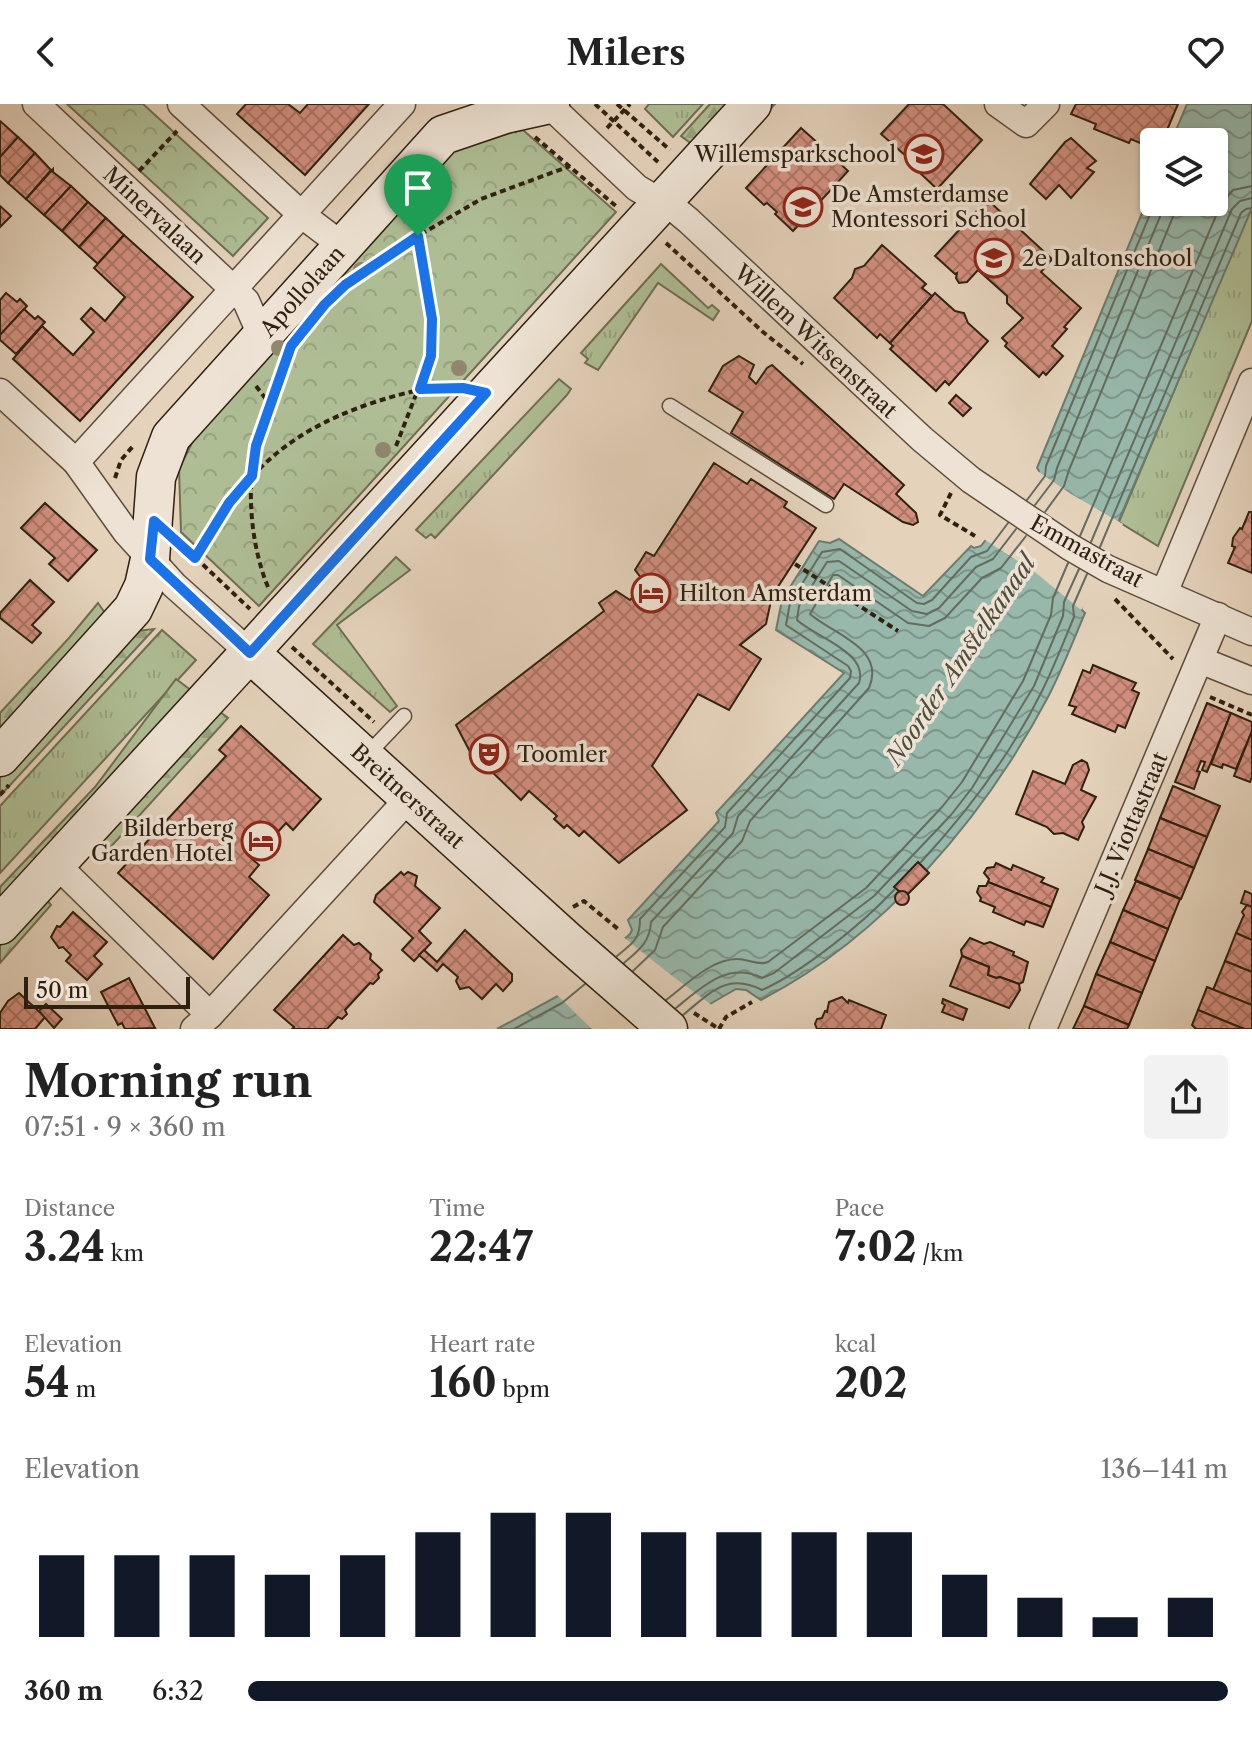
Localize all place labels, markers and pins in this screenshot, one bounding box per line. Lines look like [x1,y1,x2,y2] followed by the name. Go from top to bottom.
[903,133,945,175] school or university icon: Willemsparkschool
[693,141,896,168] place label: Willemsparkschool
[384,154,452,236] pin
[831,181,1027,233] place label: De Amsterdamse Montessori School
[782,186,824,228] school or university icon: De Amsterdamse Montessori School
[973,237,1015,279] school or university icon: 2e Daltonschool
[1022,245,1193,272] place label: 2e Daltonschool
[630,572,672,614] hotel icon: Hilton Amsterdam
[679,580,872,607] place label: Hilton Amsterdam
[468,733,510,775] theatre icon: Toomler
[517,741,607,768] place label: Toomler
[91,815,233,867] place label: Bilderberg Garden Hotel
[240,820,282,862] hotel icon: Bilderberg Garden Hotel

